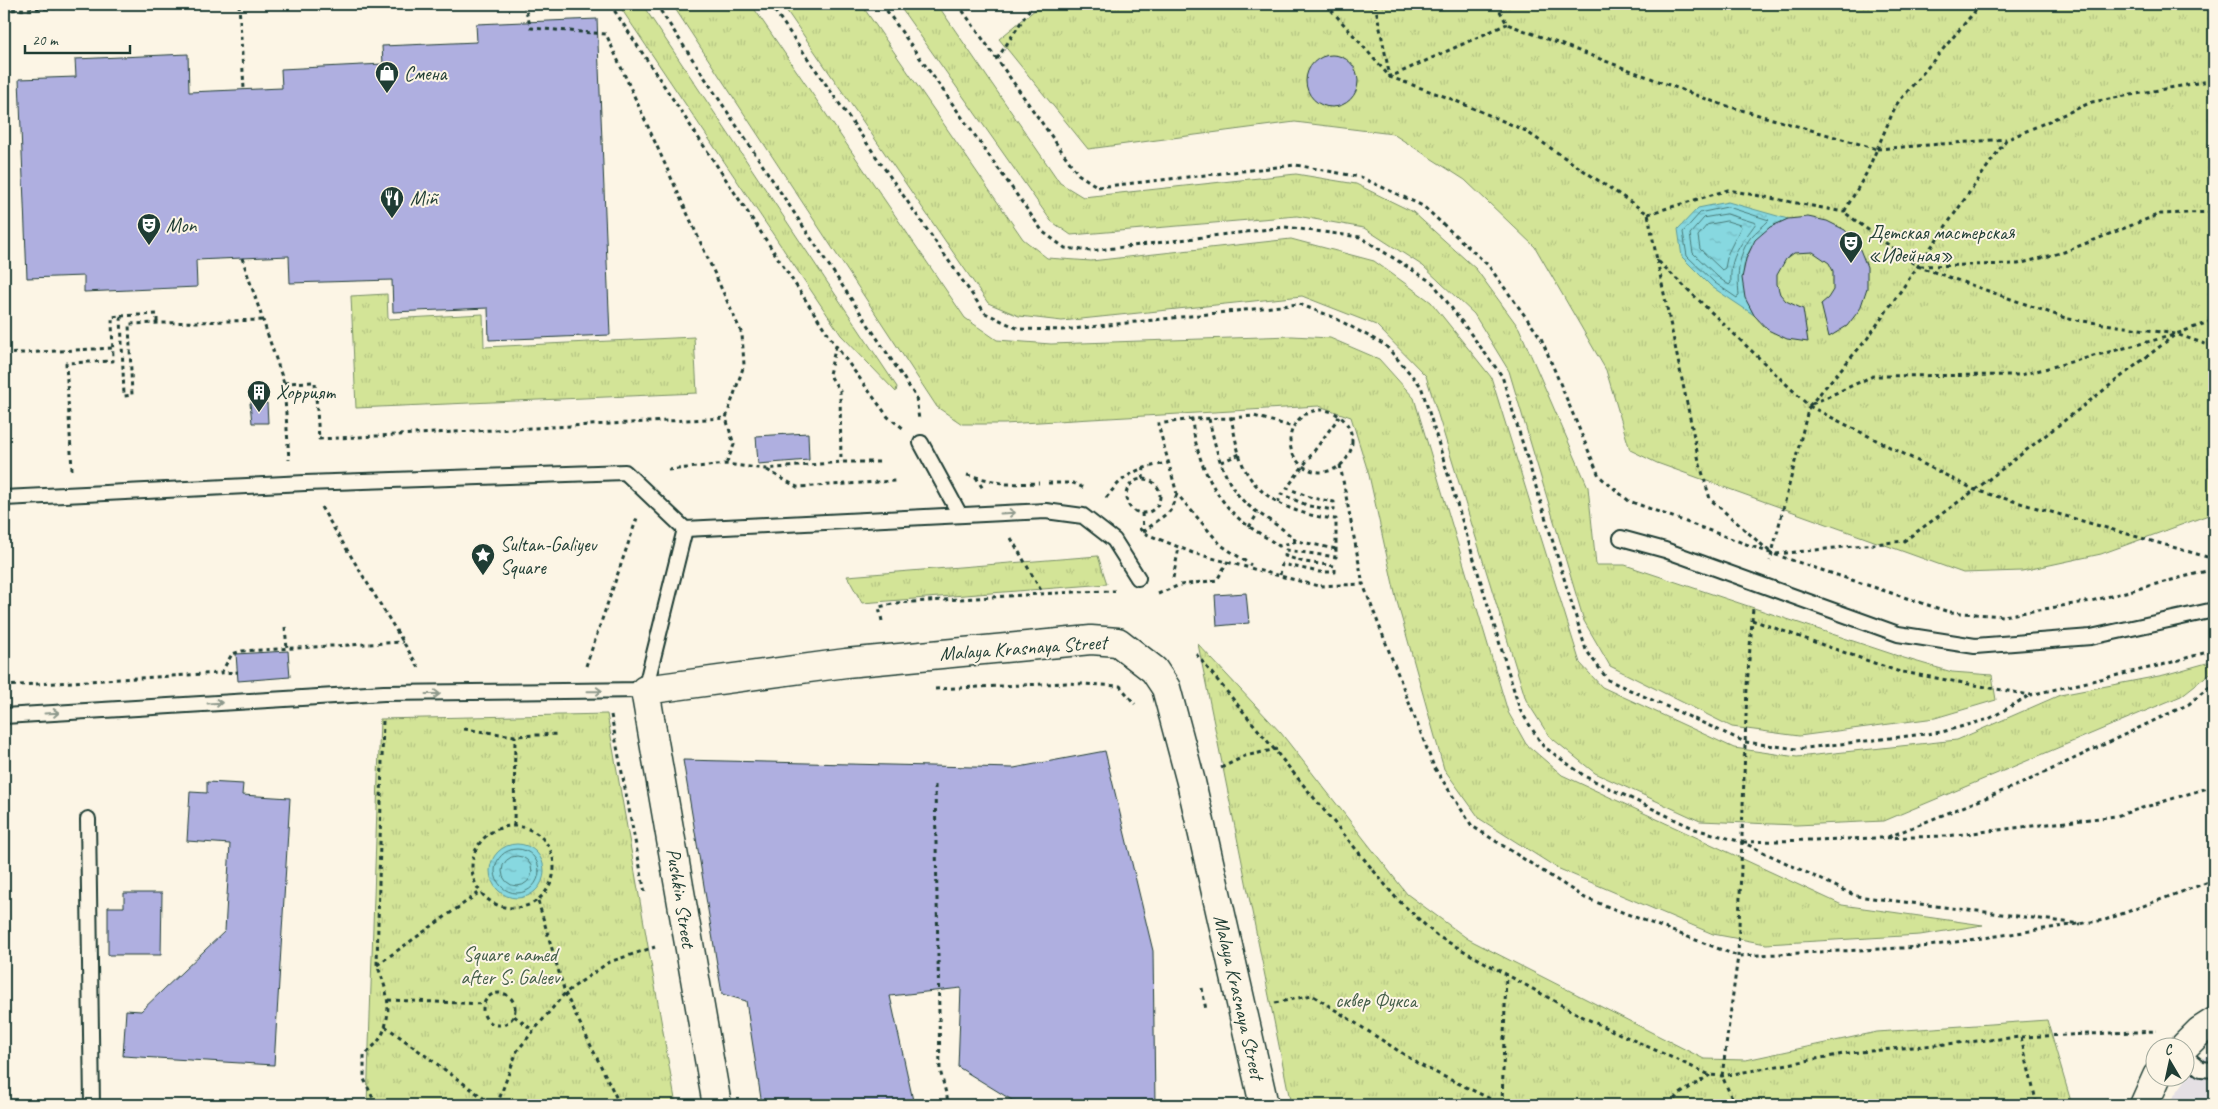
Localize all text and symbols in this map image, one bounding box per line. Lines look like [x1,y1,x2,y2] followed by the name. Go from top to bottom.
[25,22,130,54] scale bar
[32,31,59,50] text: 20 m
[374,60,400,94] shop icon: Смена
[404,61,449,86] place label: Смена
[379,185,405,219] restaurant icon: Miñ
[410,186,439,211] place label: Miñ
[136,212,162,246] theatre icon: Mon
[166,213,197,238] place label: Mon
[1868,220,2015,268] place label: Детская мастерская «Идейная»
[1838,230,1864,264] theatre icon: Детская мастерская «Идейная»
[246,379,272,413] building icon: Хоррият
[276,380,336,405] place label: Хоррият
[1000,509,1016,518] one-way arrow
[500,532,598,580] place label: Sultan-Galiyev Square
[470,542,496,576] place icon: Sultan-Galiyev Square
[939,629,1111,666] street label: Malaya Krasnaya Street
[586,686,603,696] one-way arrow
[424,689,440,699] one-way arrow
[206,699,222,708] one-way arrow
[44,708,60,717] one-way arrow
[661,847,702,952] street label: Pushkin Street
[1208,913,1271,1085] street label: Malaya Krasnaya Street
[461,942,561,990] park label: Square named after S. Galeev
[1335,988,1419,1013] park label: cквер Фукса
[2146,1036,2196,1086] north arrow
[2163,1040,2175,1059] text: С

